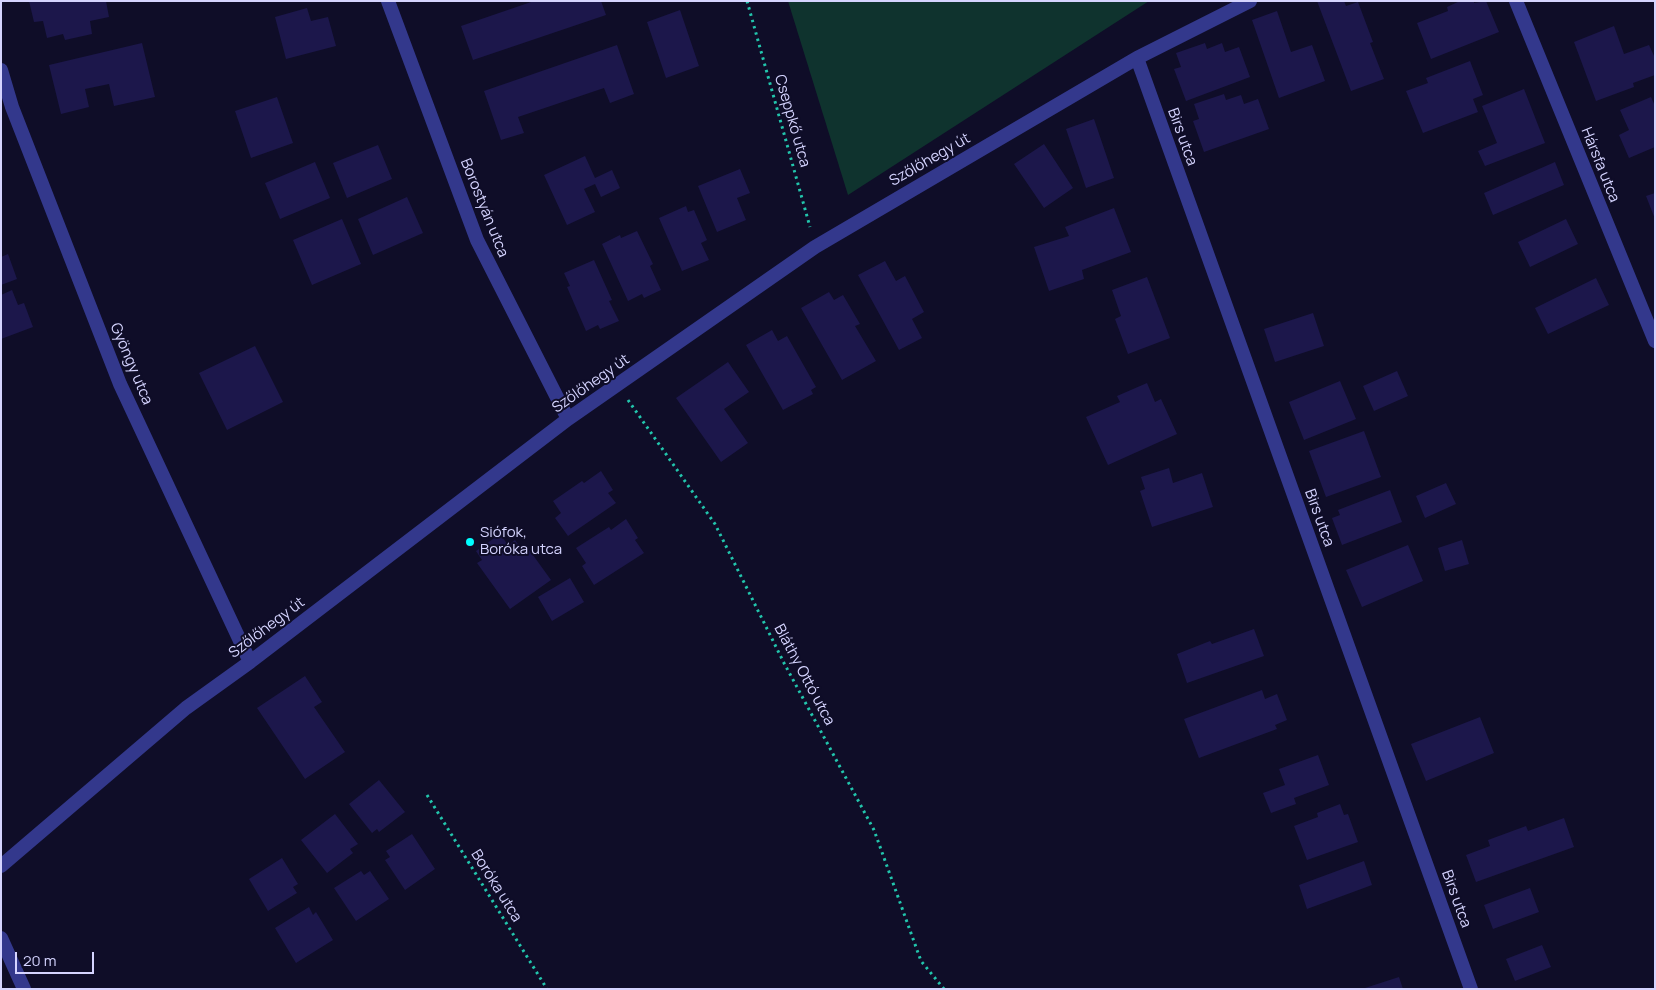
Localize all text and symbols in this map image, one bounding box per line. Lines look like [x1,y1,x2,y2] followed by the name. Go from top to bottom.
[770,73,814,169] street label: Cseppkő utca
[1163,106,1201,168] street label: Birs utca
[1577,125,1623,205] street label: Hársfa utca
[886,130,974,190] street label: Szőlőhegy út
[456,156,512,260] street label: Borostyán utca
[106,320,156,408] street label: Gyöngy utca
[549,351,633,417] street label: Szőlőhegy út
[1300,487,1338,549] street label: Birs utca
[480,524,562,559] place label: Siófok, Boróka utca
[464,536,476,548] marker: Siófok, Boróka utca
[226,594,308,662] street label: Szőlőhegy út
[770,621,838,729] street label: Bláthy Ottó utca
[467,846,525,926] street label: Boróka utca
[1437,868,1475,930] street label: Birs utca
[18,942,96,974] scale bar
[23,950,56,971] text: 20 m

